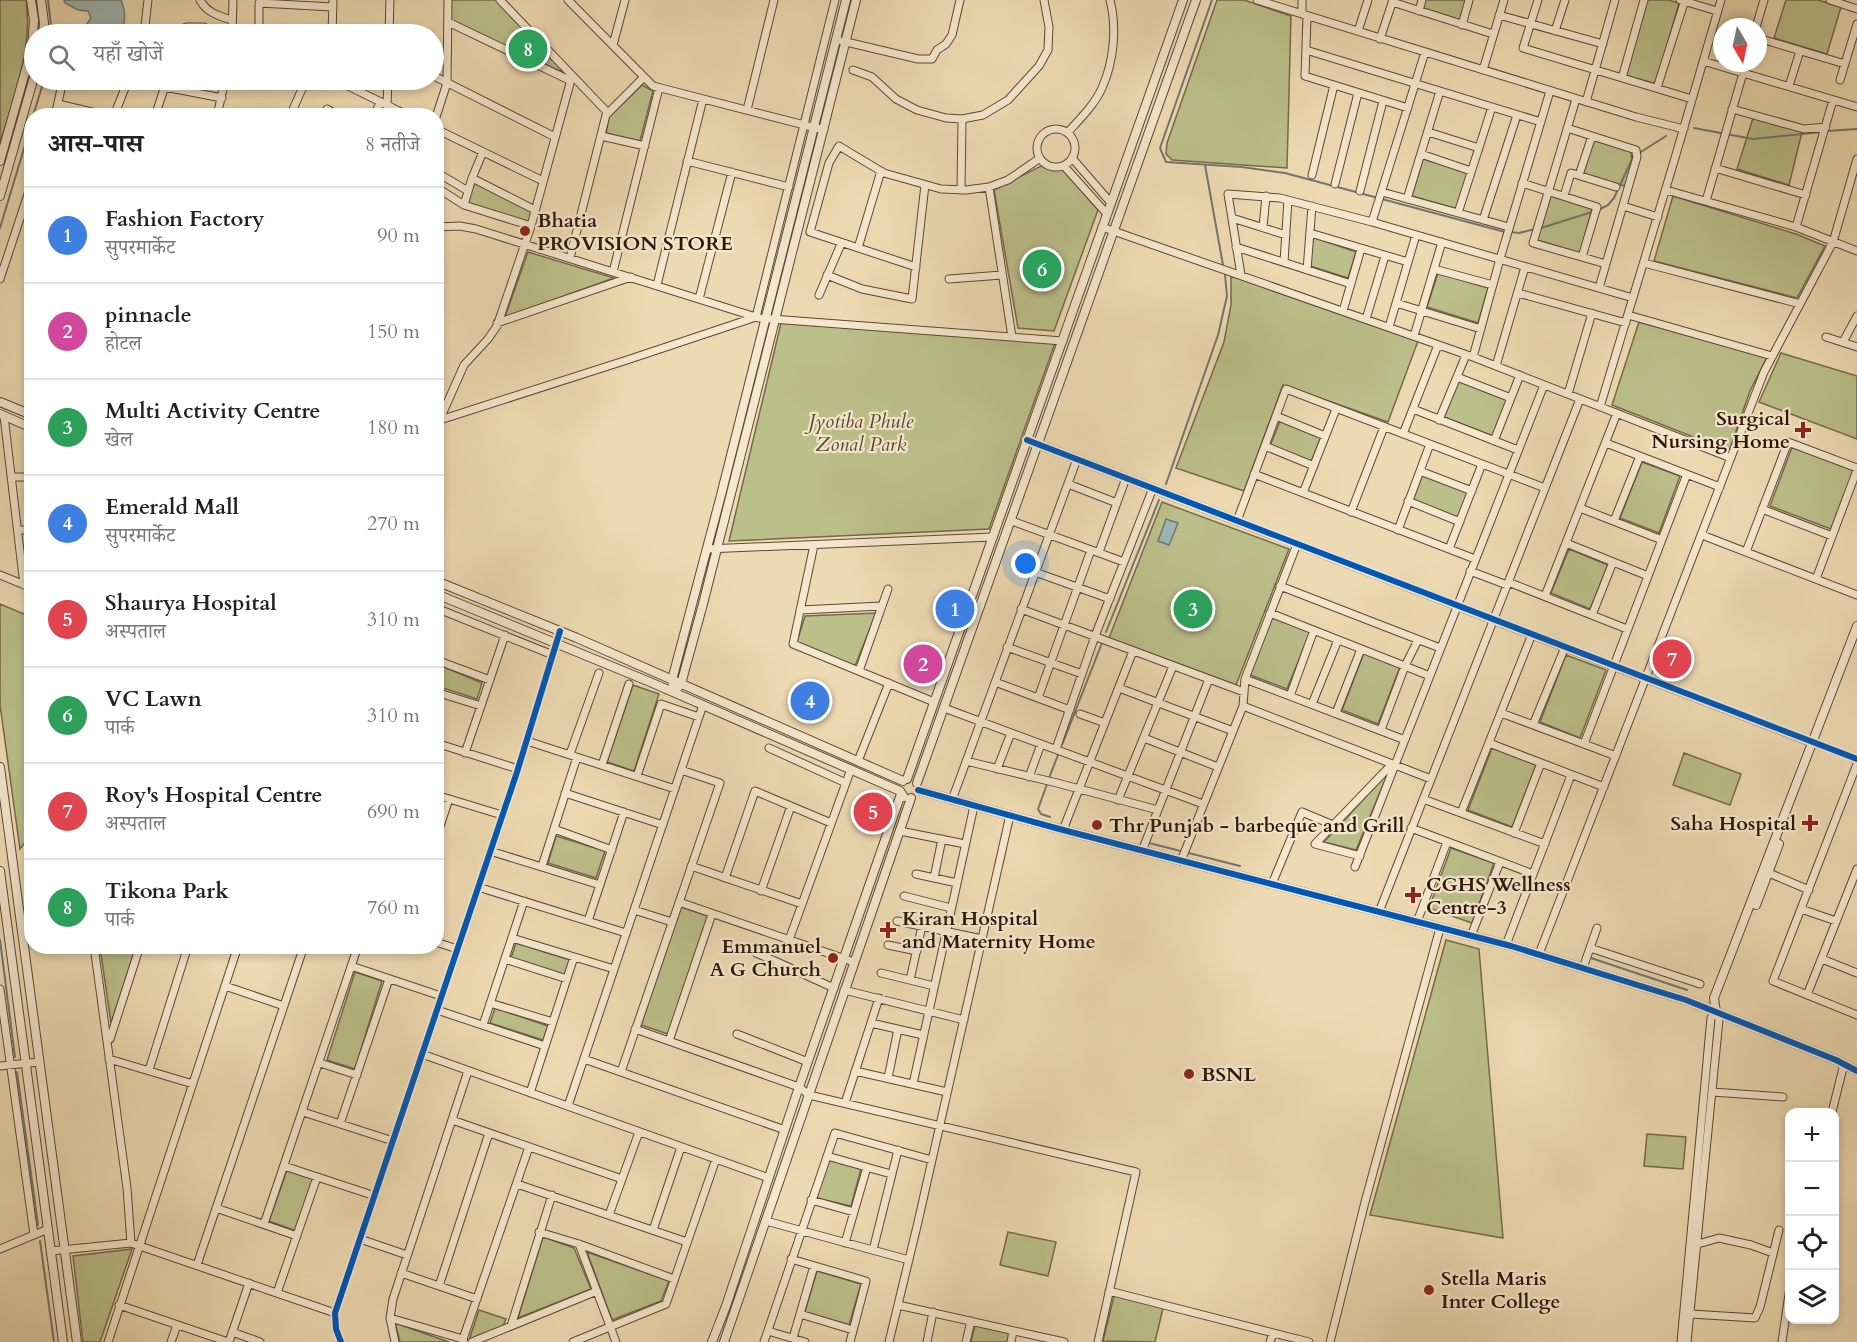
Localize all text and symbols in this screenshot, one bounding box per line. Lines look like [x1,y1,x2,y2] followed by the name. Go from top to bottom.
[1713,18,1767,72] north arrow
[24,24,444,90] search box
[508,26,548,72] pin: 8
[93,39,163,69] text: यहाँ खोजें
[45,41,78,74] icon: search
[48,126,143,161] text: आस-पास
[365,131,420,158] text: 8 नतीजे
[105,204,265,234] text: Fashion Factory
[537,207,733,257] place label: Bhatia PROVISION STORE
[62,222,73,249] text: 1
[377,222,420,249] text: 90 m
[518,224,532,238] marker: Bhatia PROVISION STORE
[105,234,175,261] text: सुपरमार्केट
[1022,246,1062,292] pin: 6
[105,300,192,330] text: pinnacle
[62,318,73,345] text: 2
[367,318,420,345] text: 150 m
[105,330,142,357] text: होटल
[105,396,320,426] text: Multi Activity Centre
[1651,405,1790,455] place label: Surgical Nursing Home
[804,408,914,458] park label: Jyotiba Phule Zonal Park
[62,414,73,441] text: 3
[367,414,420,441] text: 180 m
[1794,421,1812,439] marker: Surgical Nursing Home
[105,426,133,453] text: खेल
[105,492,239,522] text: Emerald Mall
[62,510,73,537] text: 4
[367,510,420,537] text: 270 m
[105,522,175,549] text: सुपरमार्केट
[1011,549,1040,578] your location
[936,586,974,632] pin: 1
[1174,586,1212,632] pin: 3
[105,588,277,618] text: Shaurya Hospital
[62,606,73,633] text: 5
[367,606,420,633] text: 310 m
[105,618,166,645] text: अस्पताल
[1652,636,1692,682] pin: 7
[904,642,942,686] pin: 2
[790,678,830,724] pin: 4
[105,684,202,714] text: VC Lawn
[62,702,73,729] text: 6
[367,702,420,729] text: 310 m
[105,714,134,741] text: पार्क
[105,780,323,810] text: Roy's Hospital Centre
[854,790,892,834] pin: 5
[62,798,73,825] text: 7
[367,798,420,825] text: 690 m
[105,810,166,837] text: अस्पताल
[1670,810,1796,837] place label: Saha Hospital
[1109,812,1404,839] place label: Thr Punjab - barbeque and Grill
[1801,814,1819,832] marker: Saha Hospital
[1090,818,1104,832] marker: Thr Punjab - barbeque and Grill
[1426,871,1571,921] place label: CGHS Wellness Centre-3
[105,876,229,906] text: Tikona Park
[1404,886,1422,904] marker: CGHS Wellness Centre-3
[62,894,73,921] text: 8
[367,894,420,921] text: 760 m
[902,905,1096,955] place label: Kiran Hospital and Maternity Home
[105,906,134,933] text: पार्क
[879,921,897,939] marker: Kiran Hospital and Maternity Home
[709,933,822,983] place label: Emmanuel A G Church
[826,951,840,965] marker: Emmanuel A G Church
[1201,1061,1256,1088] place label: BSNL
[1182,1067,1196,1081] marker: BSNL
[1785,1108,1839,1324] map controls
[1785,1108,1839,1162] button: +
[1785,1162,1839,1216] button: −
[1785,1216,1839,1270] button: locate
[1441,1265,1560,1315] place label: Stella Maris Inter College
[1785,1270,1839,1324] button: layers
[1422,1283,1436,1297] marker: Stella Maris Inter College

